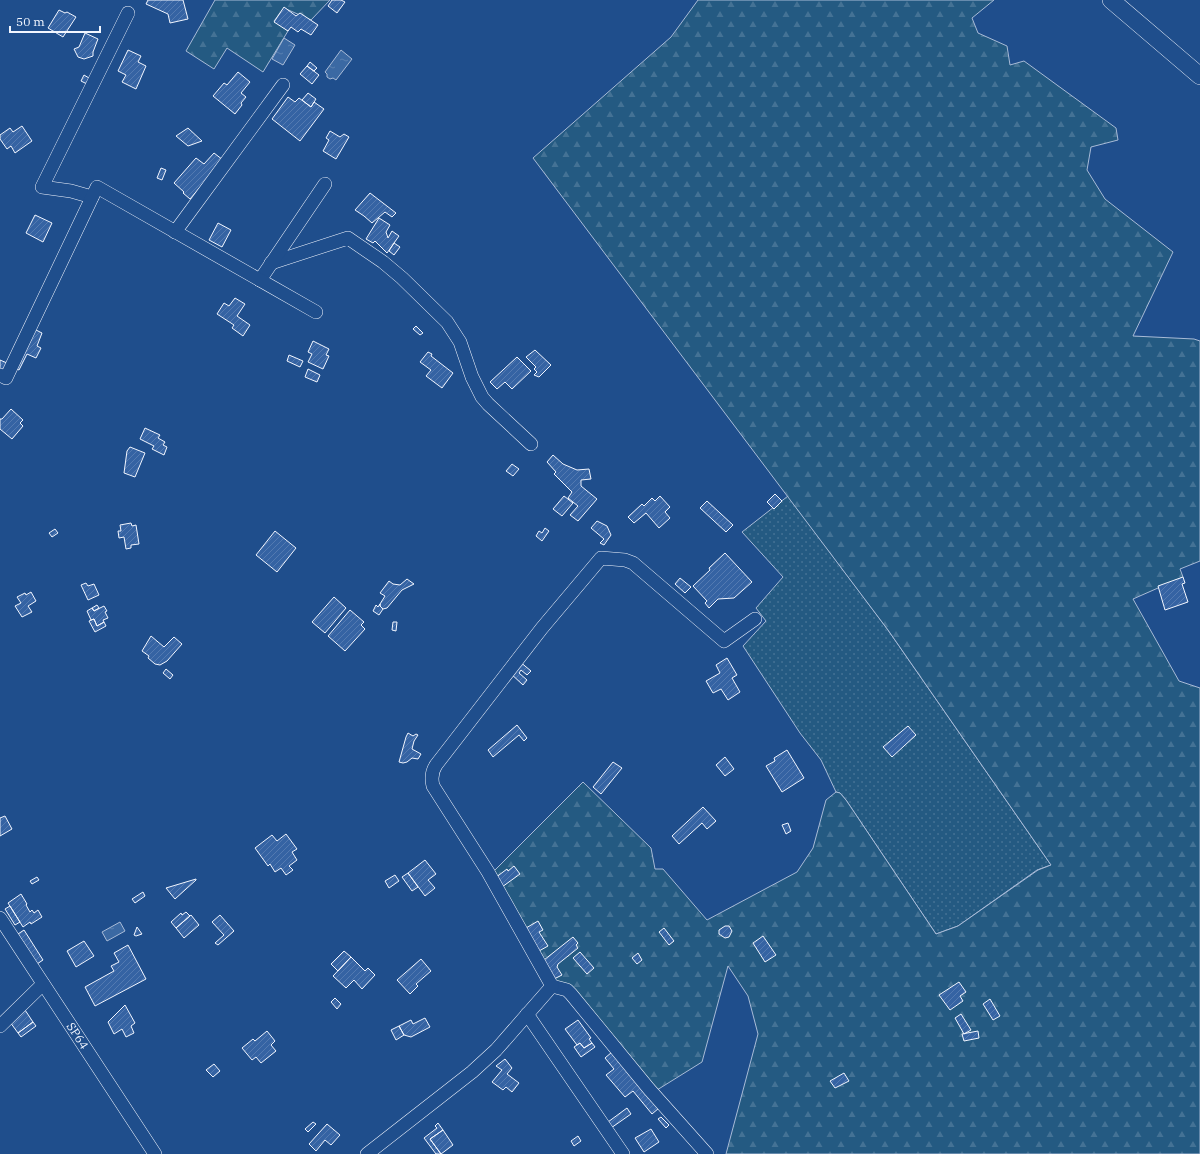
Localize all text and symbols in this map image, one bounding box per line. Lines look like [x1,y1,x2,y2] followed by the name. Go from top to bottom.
[10,8,100,34] scale bar
[16,14,45,29] text: 50 m
[64,1019,92,1052] street label: SP64

